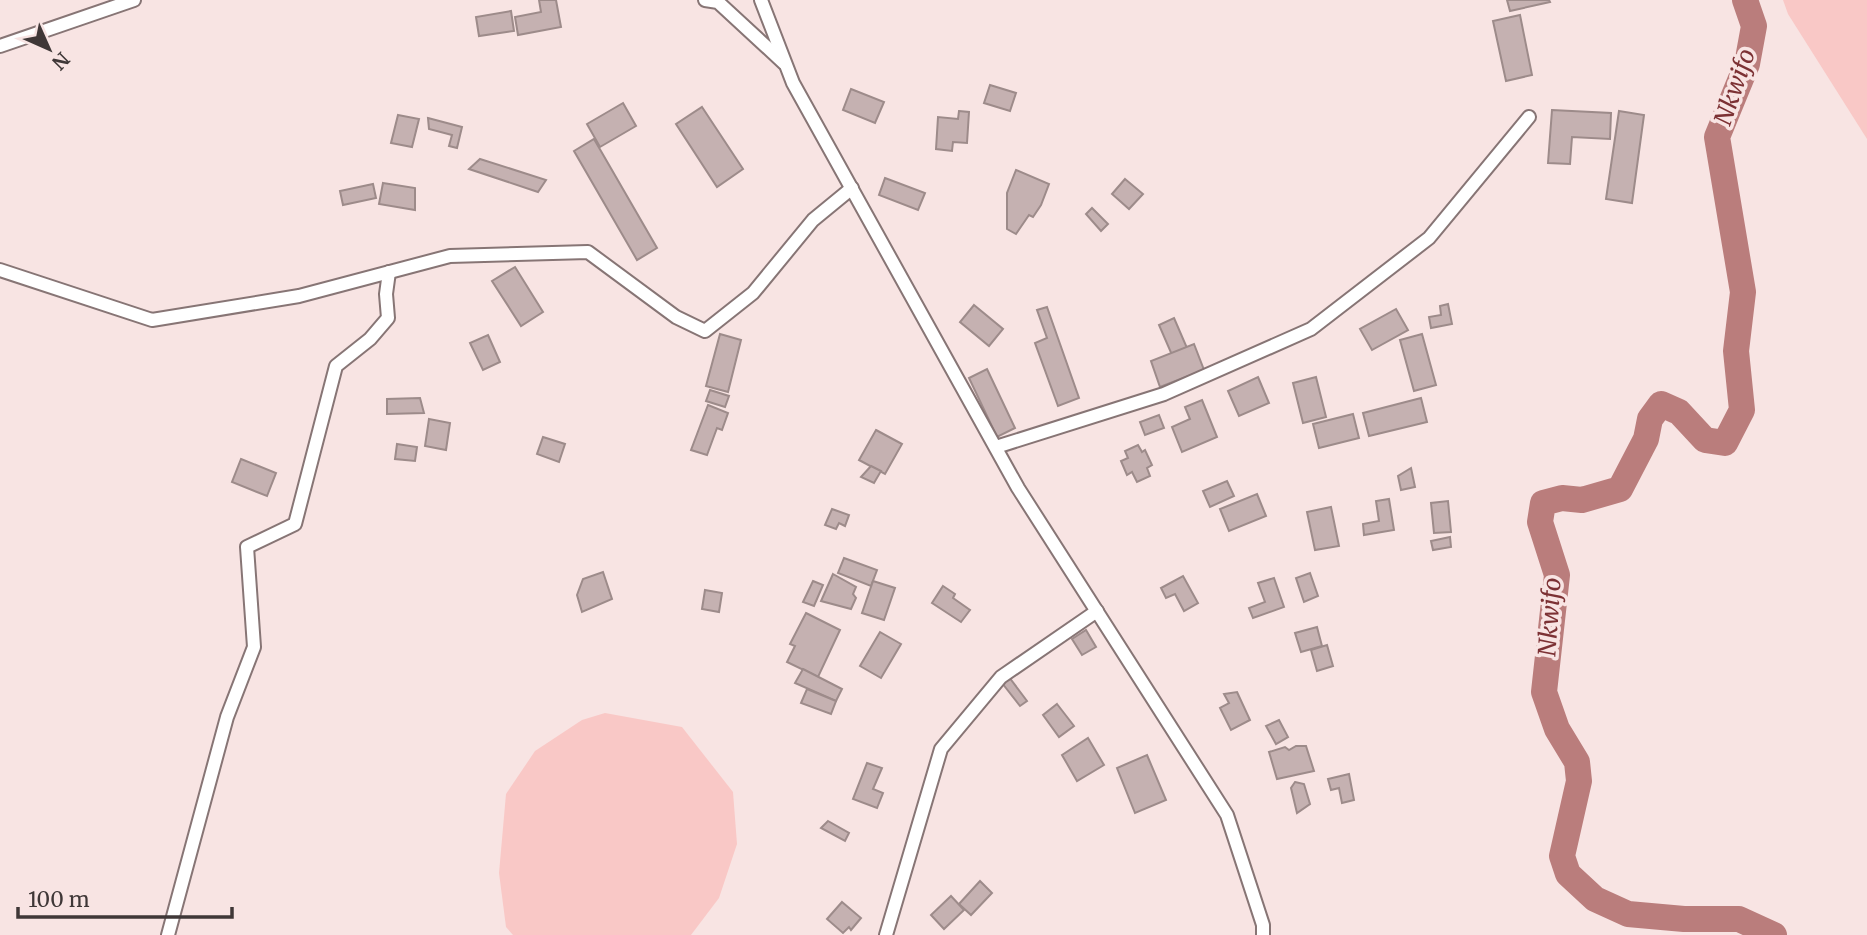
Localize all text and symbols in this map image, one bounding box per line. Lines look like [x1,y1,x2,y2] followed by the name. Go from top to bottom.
[14,14,84,84] north arrow
[1707,44,1762,129] water label: Nkwifo
[47,47,75,75] text: N
[1531,577,1568,657] water label: Nkwifo
[18,876,231,920] scale bar
[28,886,90,913] text: 100 m

